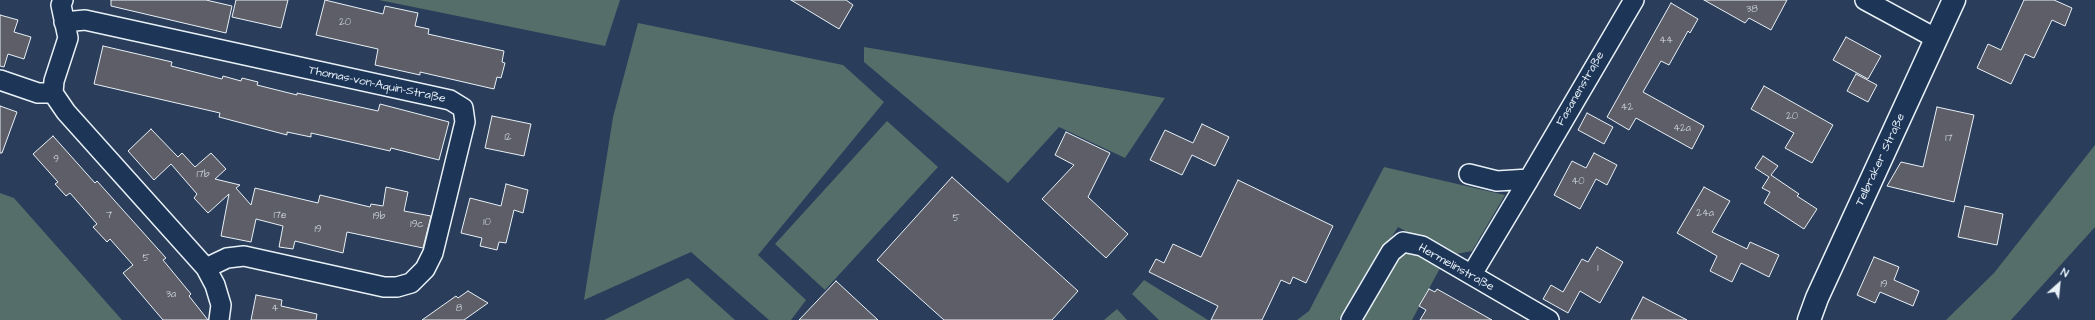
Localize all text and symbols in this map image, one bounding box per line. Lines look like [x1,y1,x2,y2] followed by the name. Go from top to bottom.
[1746,4,1758,16] house number: 38
[339,17,351,29] house number: 20
[1659,35,1673,47] house number: 44
[1554,49,1608,129] street label: Fasanenstraße
[307,63,447,107] street label: Thomas-von-Aquin-Straße
[1621,102,1633,114] house number: 42
[1786,111,1798,123] house number: 20
[1853,111,1909,209] street label: Telbraker Straße
[1673,123,1691,135] house number: 42a
[504,132,512,144] house number: 12
[1945,133,1953,145] house number: 17
[53,154,59,166] house number: 9
[196,169,210,181] house number: 17b
[1571,176,1585,188] house number: 40
[1696,208,1714,220] house number: 24a
[106,210,112,222] house number: 7
[274,210,286,222] house number: 17e
[373,211,385,223] house number: 19b
[952,213,960,225] house number: 5
[483,217,491,229] house number: 10
[410,219,424,231] house number: 19c
[315,224,321,236] house number: 19
[1416,241,1496,295] street label: Hermelinstraße
[142,253,150,265] house number: 5
[1597,263,1599,275] house number: 1
[2039,264,2079,304] north arrow
[2058,265,2071,281] text: N
[1881,279,1887,291] house number: 19
[166,289,176,301] house number: 3a
[272,303,278,315] house number: 4
[456,303,462,315] house number: 8

